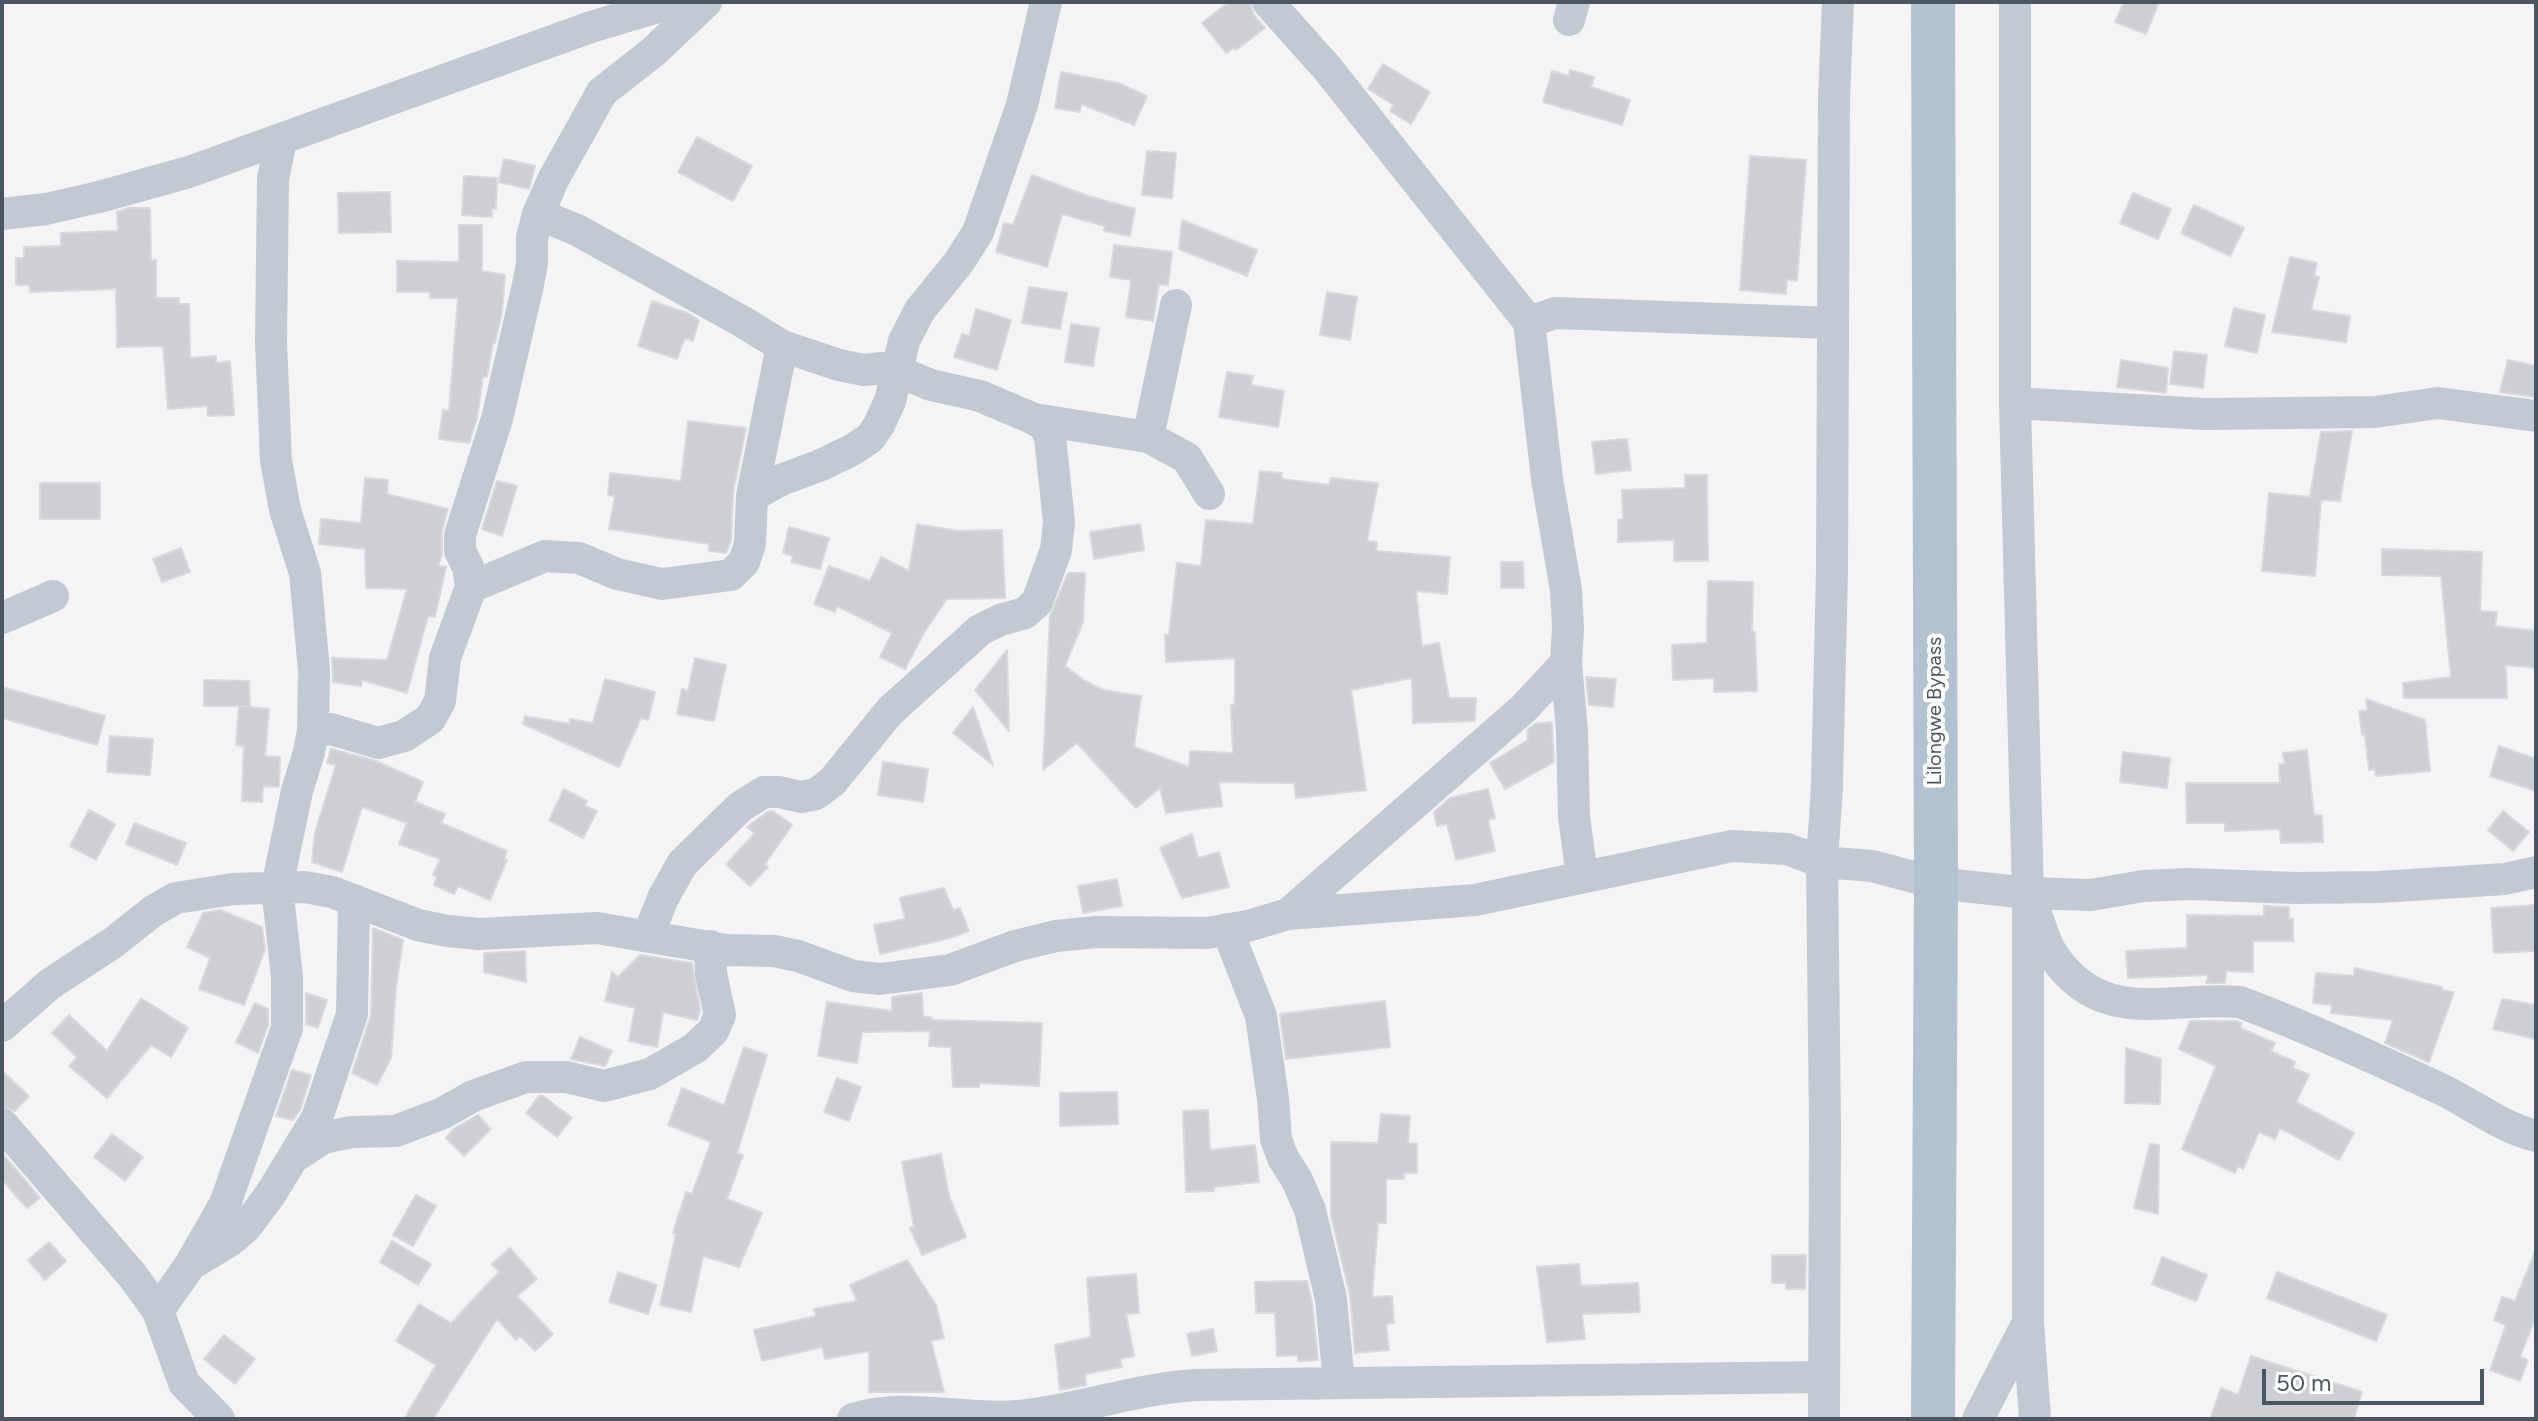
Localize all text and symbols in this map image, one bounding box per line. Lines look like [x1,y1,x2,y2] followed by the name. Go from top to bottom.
[1923,637,1947,785] street label: Lilongwe Bypass
[2266,1353,2488,1403] scale bar
[2276,1368,2332,1397] text: 50 m

